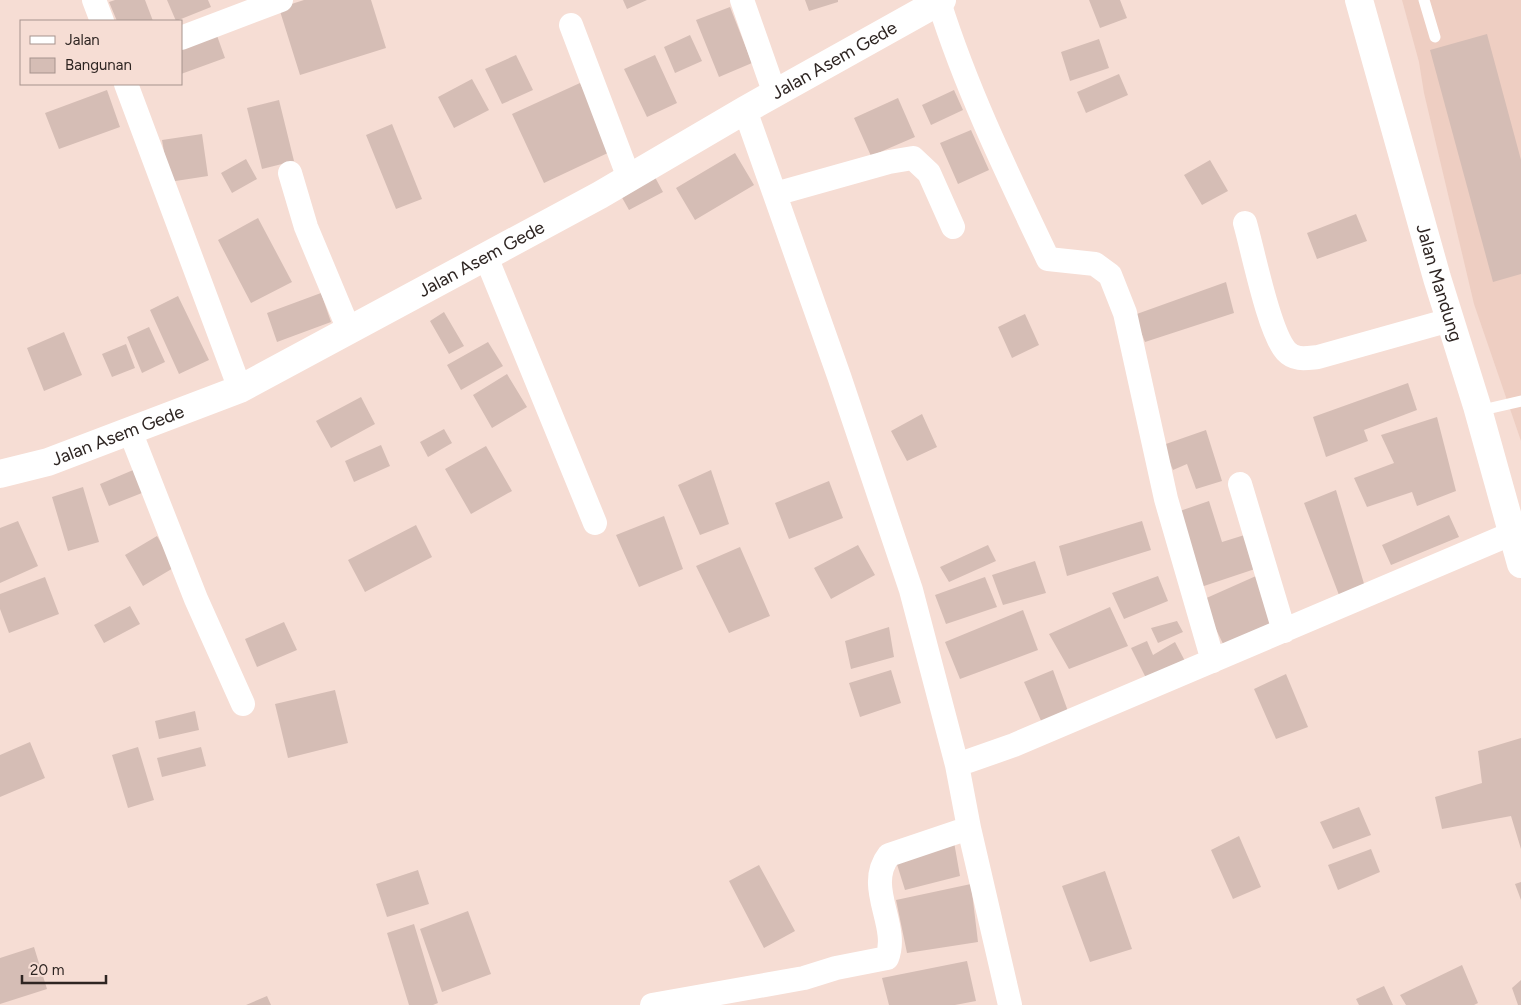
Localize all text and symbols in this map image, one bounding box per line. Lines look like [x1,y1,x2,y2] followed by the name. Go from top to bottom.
[768,16,901,104] street label: Jalan Asem Gede
[20,20,182,85] legend
[65,31,100,49] text: Jalan
[65,56,132,74] text: Bangunan
[414,216,548,302] street label: Jalan Asem Gede
[1411,221,1467,344] street label: Jalan Mandung
[48,400,187,471] street label: Jalan Asem Gede
[22,952,106,984] scale bar
[30,961,64,979] text: 20 m

